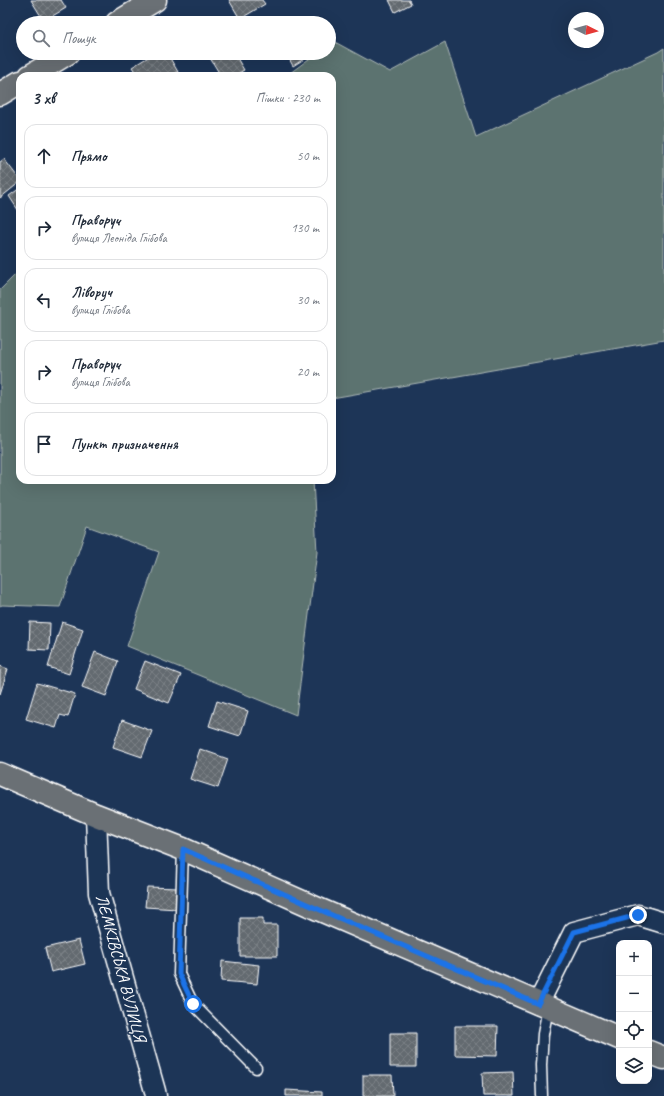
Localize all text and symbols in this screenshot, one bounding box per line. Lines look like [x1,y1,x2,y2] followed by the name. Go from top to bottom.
[568,12,604,48] north arrow
[16,16,336,60] search box
[30,27,52,49] icon: search
[62,29,95,48] text: Пошук
[32,88,55,109] text: 3 хв
[256,90,320,106] text: Пішки · 230 m
[33,145,55,167] icon: ahead
[71,147,107,166] text: Прямо
[297,148,319,164] text: 50 m
[71,211,120,230] text: Праворуч
[33,217,55,239] icon: right
[291,220,319,236] text: 130 m
[71,230,167,246] text: вулиця Леоніда Глібова
[71,283,112,302] text: Ліворуч
[33,289,55,311] icon: left
[297,292,319,308] text: 30 m
[71,302,130,318] text: вулиця Глібова
[71,355,120,374] text: Праворуч
[33,361,55,383] icon: right
[297,364,319,380] text: 20 m
[71,374,130,390] text: вулиця Глібова
[33,433,55,455] icon: arrive
[71,435,178,454] text: Пункт призначення
[91,892,151,1046] street label: ЛЕМКІВСЬКА ВУЛИЦЯ
[629,906,647,924] route end
[616,940,652,1084] map controls
[616,940,652,976] button: +
[616,976,652,1012] button: −
[184,995,202,1013] route start
[616,1012,652,1048] button: locate
[616,1048,652,1084] button: layers

